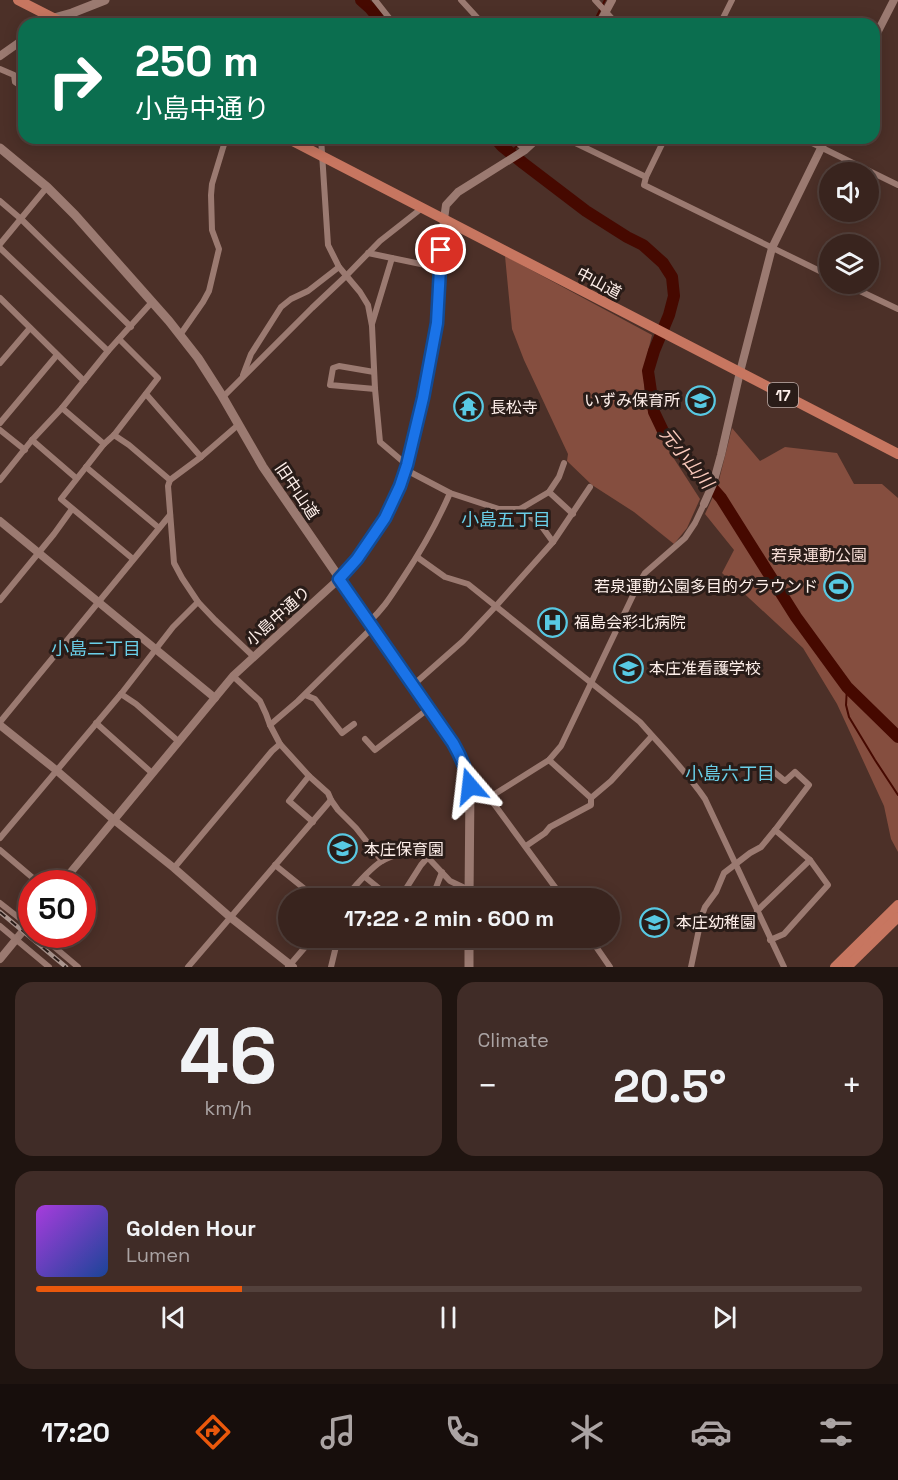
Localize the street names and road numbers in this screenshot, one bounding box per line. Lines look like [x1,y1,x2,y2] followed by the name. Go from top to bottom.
[573,262,625,304] street label: 中山道
[768,383,798,407] road number: 17
[270,459,324,523] street label: 旧中山道
[241,581,315,651] street label: 小島中通り

